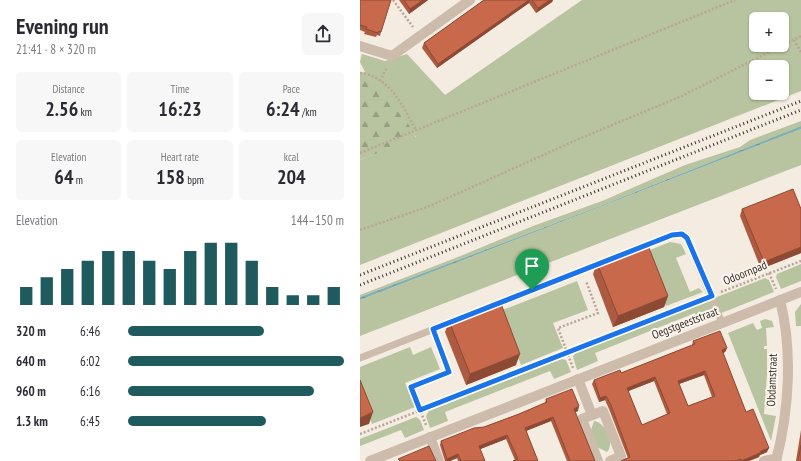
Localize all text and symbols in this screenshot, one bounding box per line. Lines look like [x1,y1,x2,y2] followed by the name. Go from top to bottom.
[16,12,109,40] text: Evening run
[749,12,789,100] map controls
[749,12,789,52] button: +
[302,13,344,55] button: share
[16,41,96,58] text: 21:41 · 8 × 320 m
[749,60,789,100] button: −
[52,82,85,96] text: Distance
[170,82,190,96] text: Time
[283,82,300,96] text: Pace
[45,96,78,122] text: 2.56
[158,96,202,122] text: 16:23
[266,96,300,122] text: 6:24
[78,105,92,119] text: km
[300,105,317,119] text: /km
[51,150,86,164] text: Elevation
[161,150,199,164] text: Heart rate
[284,150,299,164] text: kcal
[54,164,73,190] text: 64
[156,164,185,190] text: 158
[277,164,306,190] text: 204
[73,173,83,187] text: m
[185,173,204,187] text: bpm
[16,212,58,229] text: Elevation
[291,212,344,229] text: 144–150 m
[515,249,549,290] pin
[521,255,543,277] icon: arrive
[721,257,769,288] street label: Odoornpad
[650,303,721,342] street label: Oegstgeeststraat
[16,323,46,340] text: 320 m
[80,323,100,340] text: 6:46
[763,352,780,407] street label: Obdamstraat
[16,353,46,370] text: 640 m
[80,353,100,370] text: 6:02
[16,383,46,400] text: 960 m
[80,383,100,400] text: 6:16
[16,413,48,430] text: 1.3 km
[80,413,100,430] text: 6:45

